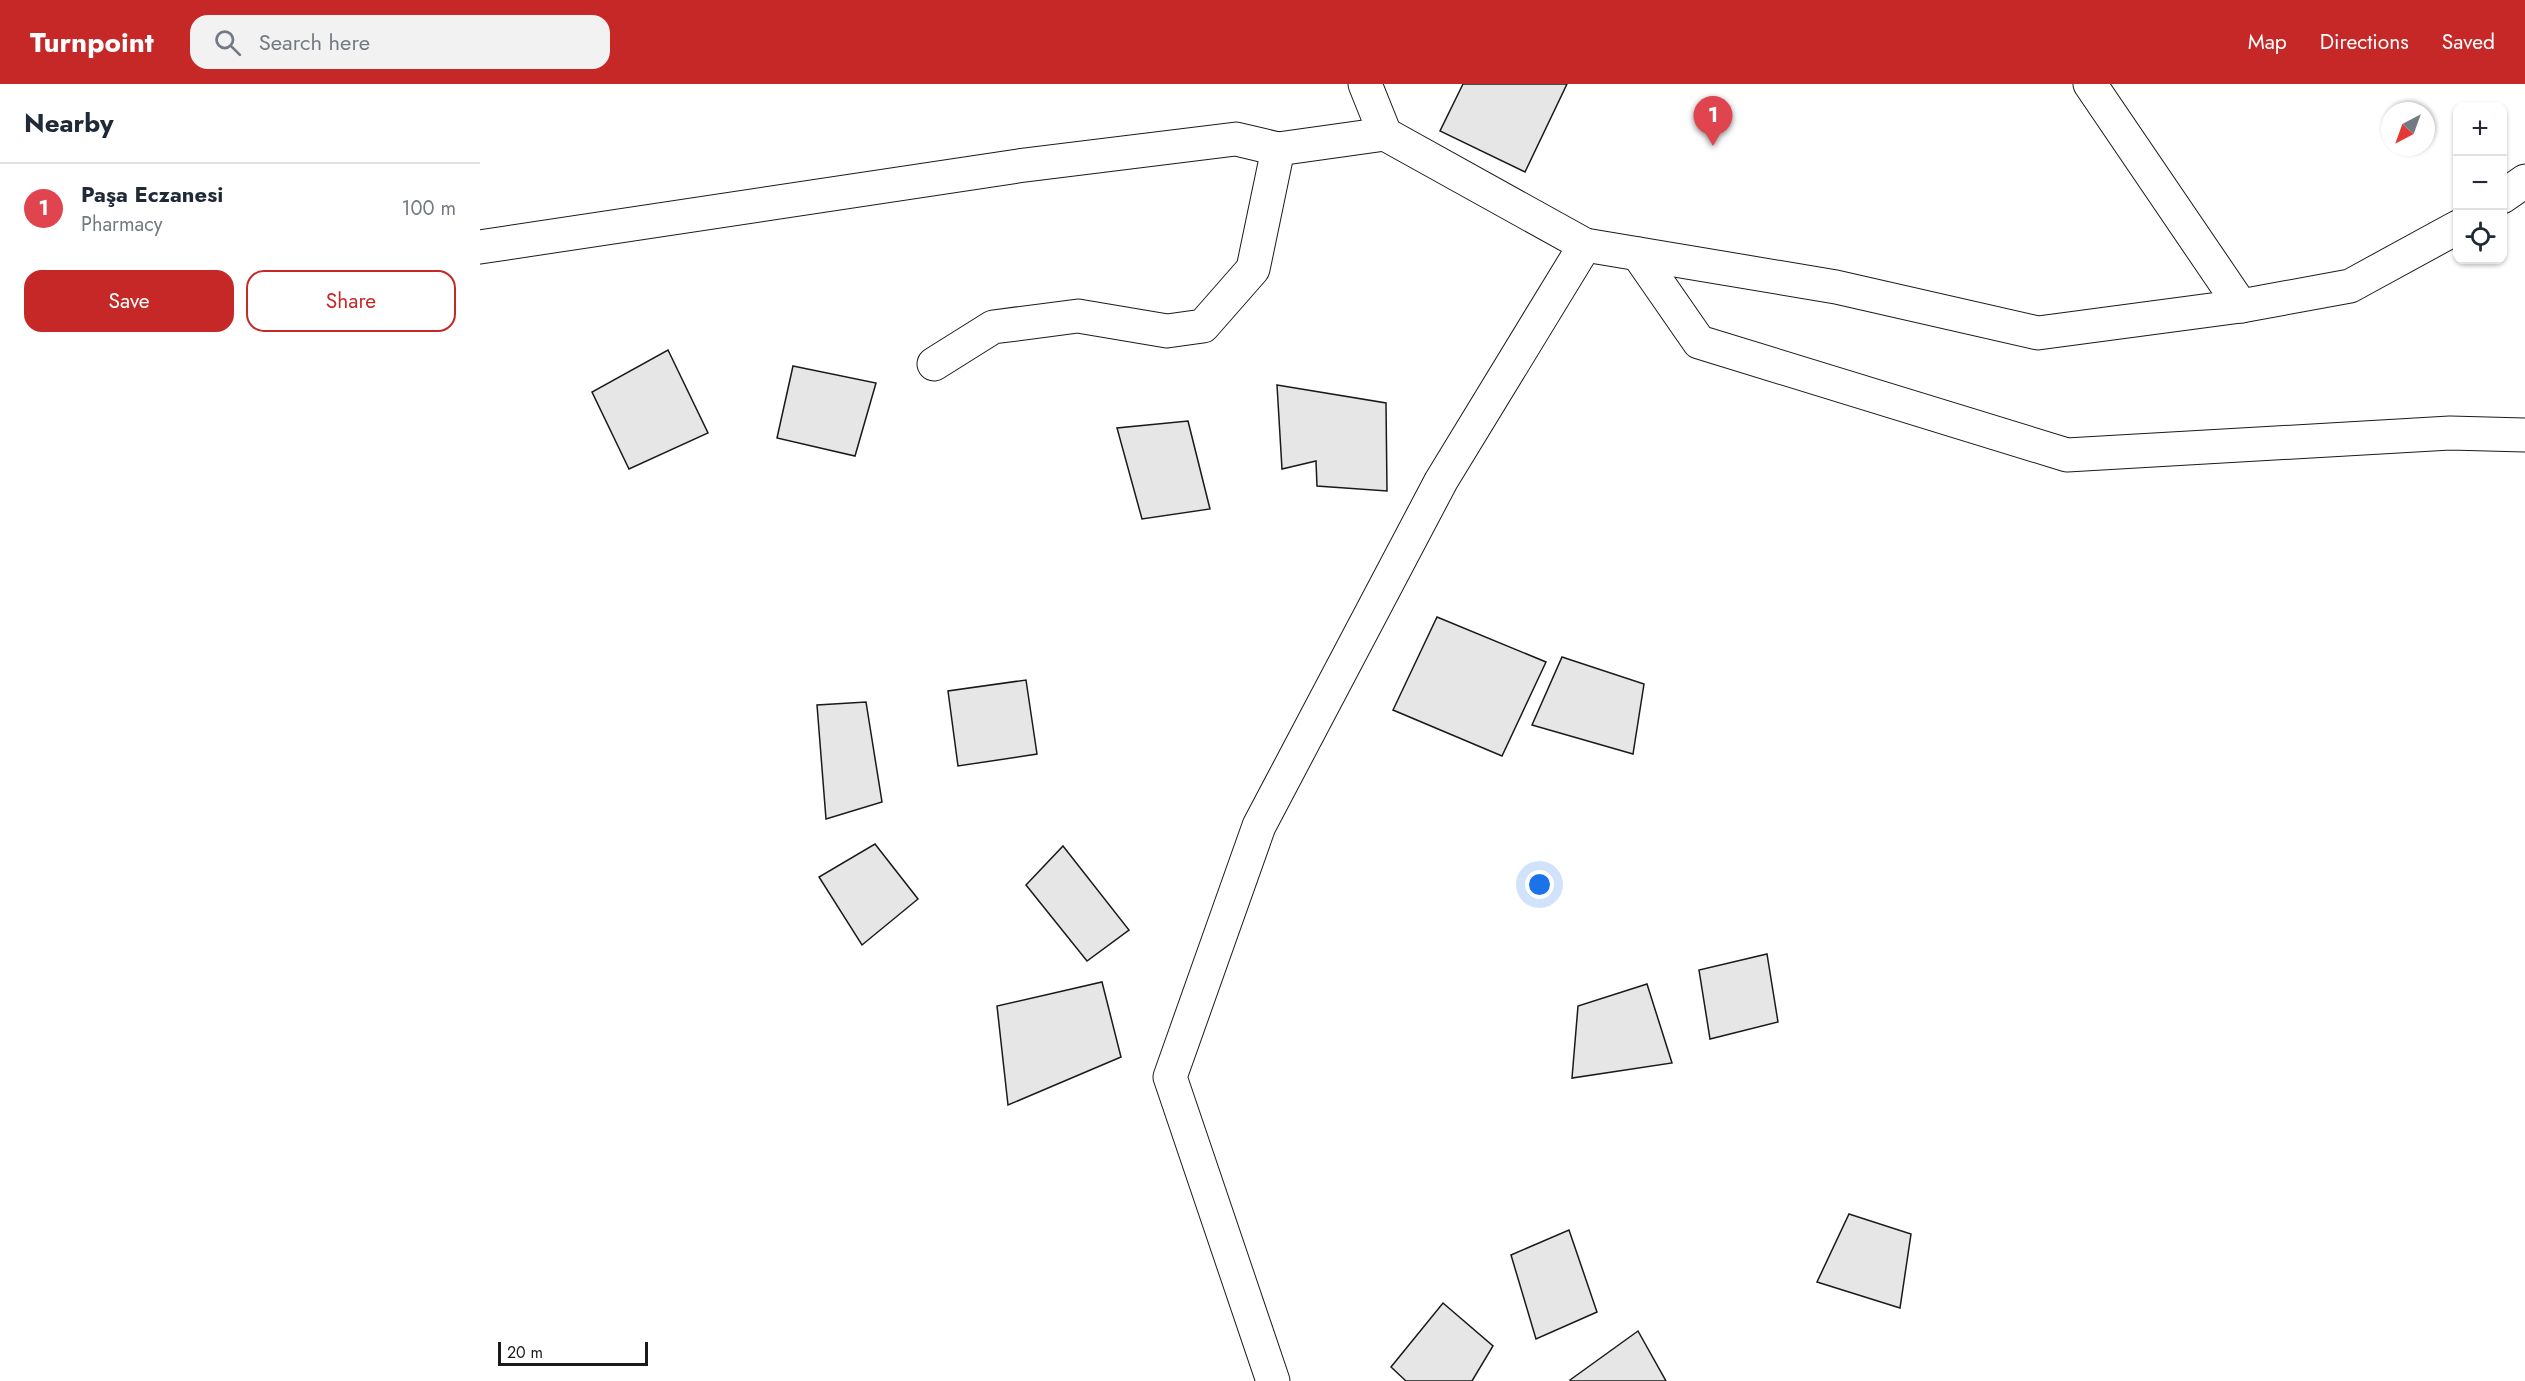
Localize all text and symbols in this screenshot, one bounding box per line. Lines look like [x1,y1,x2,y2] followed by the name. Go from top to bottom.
[190,15,610,69] search box
[30,22,154,63] text: Turnpoint
[211,26,244,59] icon: search
[259,26,370,58] text: Search here
[2248,27,2287,57] text: Map
[2320,27,2409,57] text: Directions
[2442,27,2495,57] text: Saved
[1694,97,1732,146] pin: 1
[2381,102,2435,156] north arrow
[2453,102,2507,264] map controls
[2453,102,2507,156] button: +
[24,104,113,142] text: Nearby
[2453,156,2507,210] button: −
[81,178,223,210] text: Paşa Eczanesi
[38,194,49,223] text: 1
[401,194,456,223] text: 100 m
[81,210,163,239] text: Pharmacy
[2453,210,2507,264] button: locate
[24,270,234,332] button: Save
[246,270,456,332] button: Share
[1525,870,1554,899] your location
[498,1339,648,1366] scale bar
[507,1341,543,1364] text: 20 m

